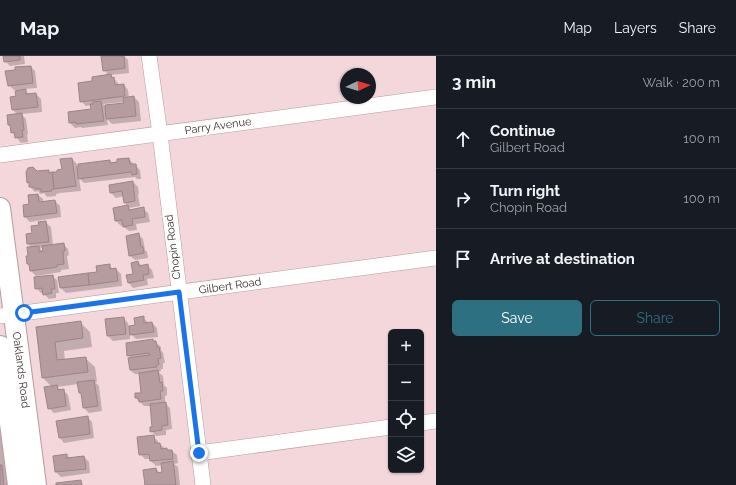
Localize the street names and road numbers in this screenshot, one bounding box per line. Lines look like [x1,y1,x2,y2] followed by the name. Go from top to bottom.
[184,115,253,137] street label: Parry Avenue
[163,214,183,280] street label: Chopin Road
[198,275,262,297] street label: Gilbert Road
[10,331,32,409] street label: Oaklands Road

